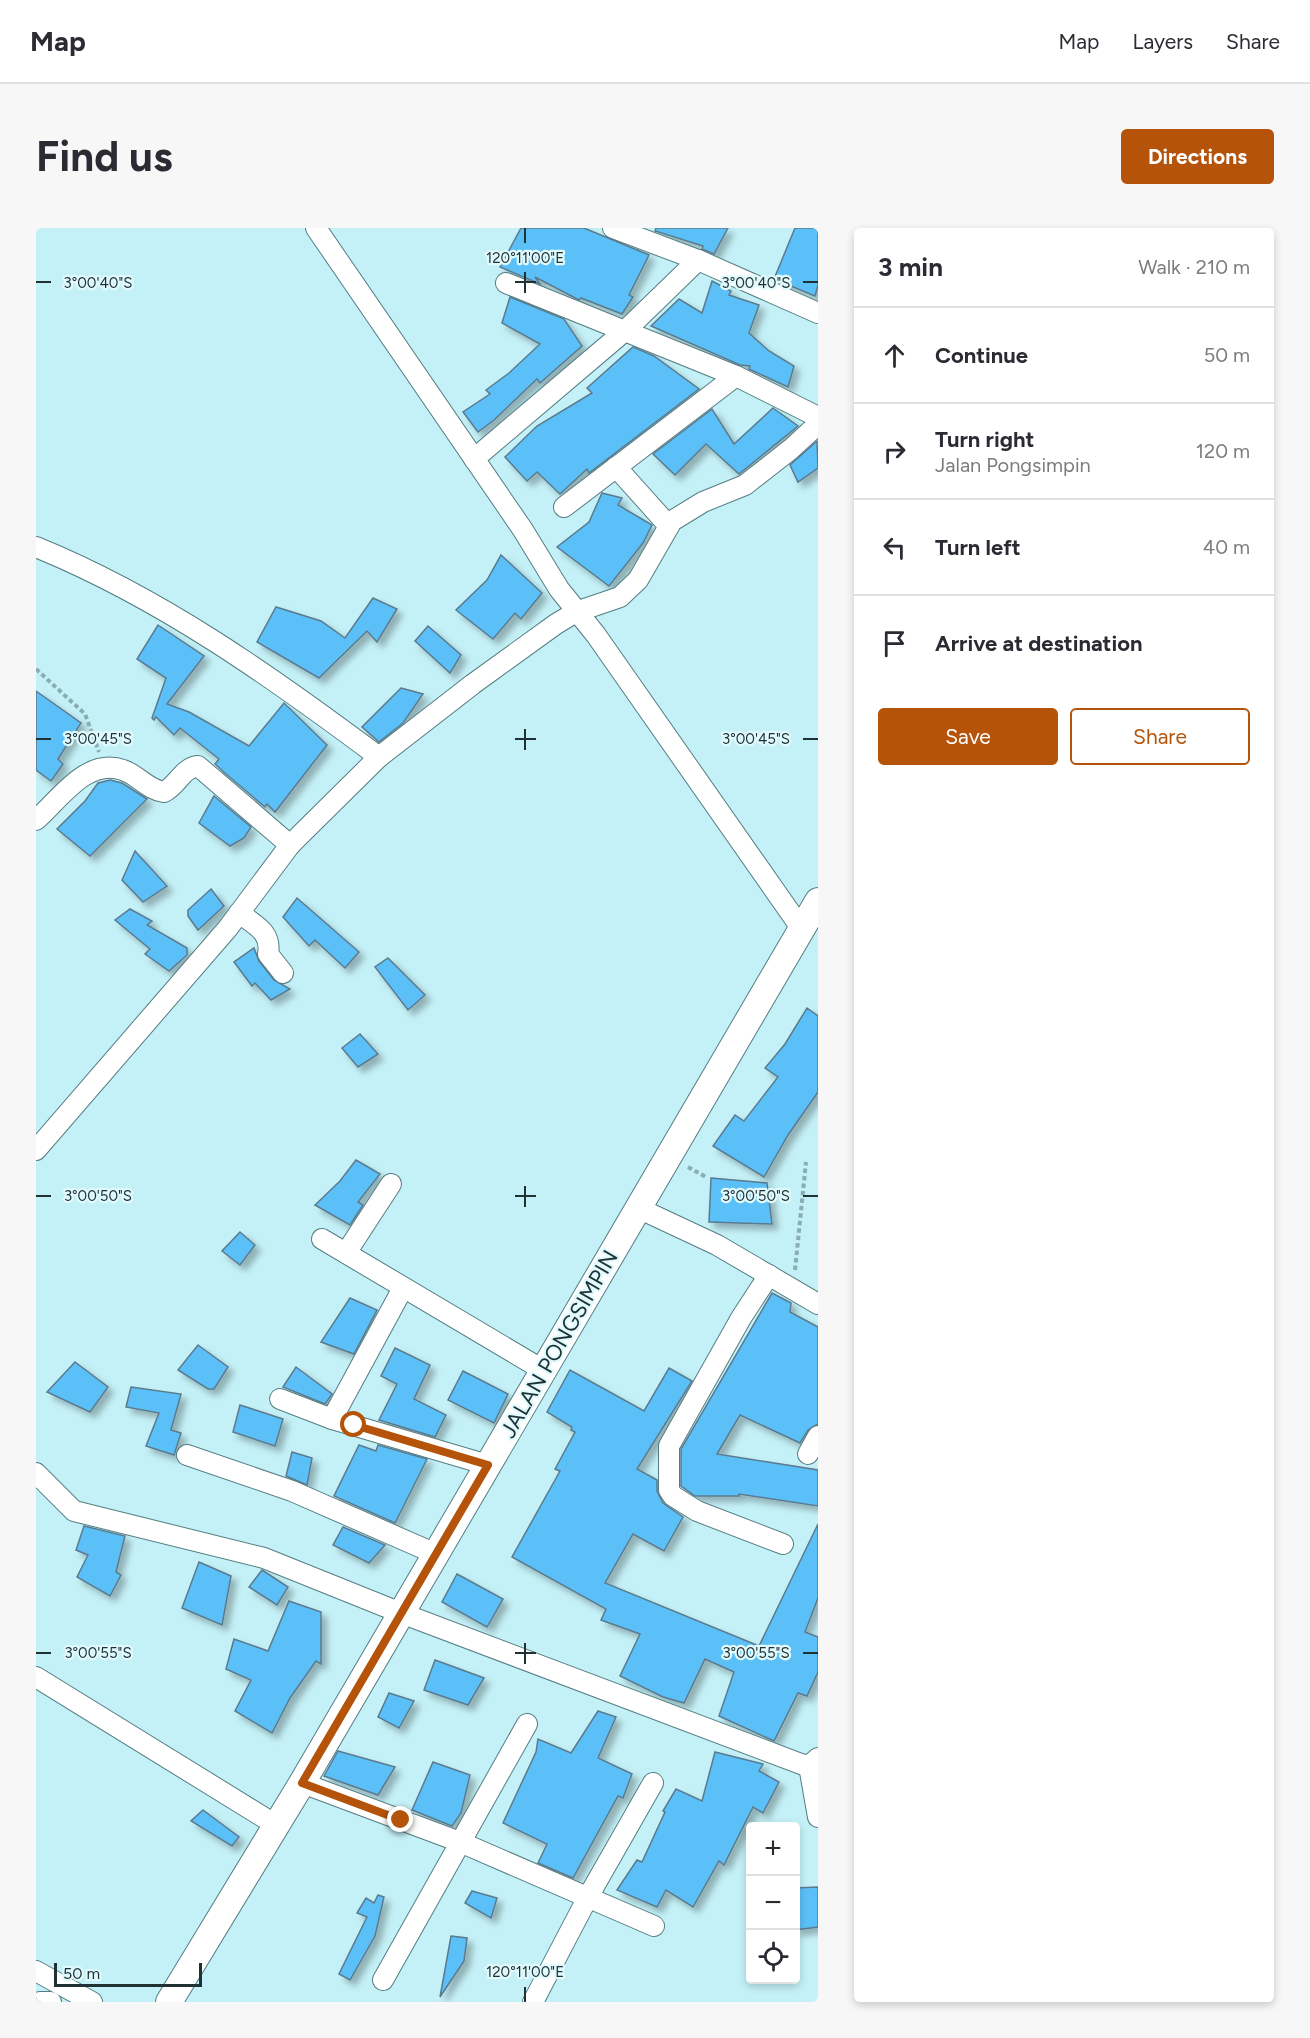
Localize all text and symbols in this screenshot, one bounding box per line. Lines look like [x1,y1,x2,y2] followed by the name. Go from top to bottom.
[30,24,86,58] text: Map
[1059,29,1099,54] text: Map
[1132,29,1193,54] text: Layers
[1226,29,1280,54] text: Share
[1121,129,1274,184] button: Directions
[36,131,173,182] text: Find us
[486,249,564,267] text: 120°11'00"E
[878,251,943,283] text: 3 min
[1138,255,1250,279] text: Walk · 210 m
[64,274,132,292] text: 3°00'40"S
[722,274,790,292] text: 3°00'40"S
[878,339,911,372] icon: ahead
[935,342,1028,369] text: Continue
[1204,343,1250,367] text: 50 m
[935,426,1034,453] text: Turn right
[878,435,911,468] icon: right
[1196,439,1250,463] text: 120 m
[935,453,1091,477] text: Jalan Pongsimpin
[878,531,911,564] icon: left
[935,534,1021,561] text: Turn left
[1203,535,1250,559] text: 40 m
[878,627,911,660] icon: arrive
[935,630,1143,657] text: Arrive at destination
[878,708,1058,765] button: Save
[1070,708,1250,765] button: Share
[64,730,132,748] text: 3°00'45"S
[722,730,790,748] text: 3°00'45"S
[64,1187,132,1205] text: 3°00'50"S
[722,1187,790,1205] text: 3°00'50"S
[494,1245,624,1443] street label: JALAN PONGSIMPIN
[340,1411,366,1437] route start
[64,1644,132,1662] text: 3°00'55"S
[722,1644,790,1662] text: 3°00'55"S
[387,1806,413,1832] route end
[746,1822,800,1984] map controls
[746,1822,800,1876] button: +
[746,1876,800,1930] button: −
[746,1930,800,1984] button: locate
[54,1960,202,1988] scale bar
[486,1963,564,1981] text: 120°11'00"E
[63,1964,100,1983] text: 50 m

